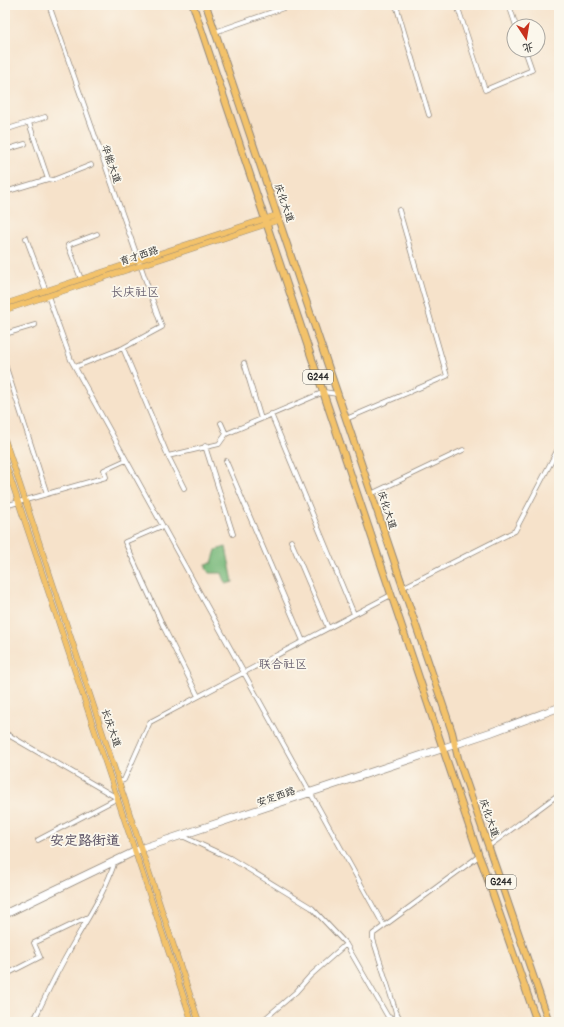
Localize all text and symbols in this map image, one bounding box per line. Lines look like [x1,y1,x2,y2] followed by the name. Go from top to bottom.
[506,18,546,58] north arrow
[521,40,535,55] text: 北
[99,143,123,185] street label: 华能大道
[272,182,296,224] street label: 庆化大道
[118,244,160,268] street label: 育才西路
[111,285,159,300] district label: 长庆社区
[303,370,333,384] road number: G244
[375,489,399,531] street label: 庆化大道
[259,657,307,672] district label: 联合社区
[99,707,123,749] street label: 长庆大道
[255,785,297,809] street label: 安定西路
[477,797,501,839] street label: 庆化大道
[50,832,120,849] district label: 安定路街道
[486,875,516,889] road number: G244

